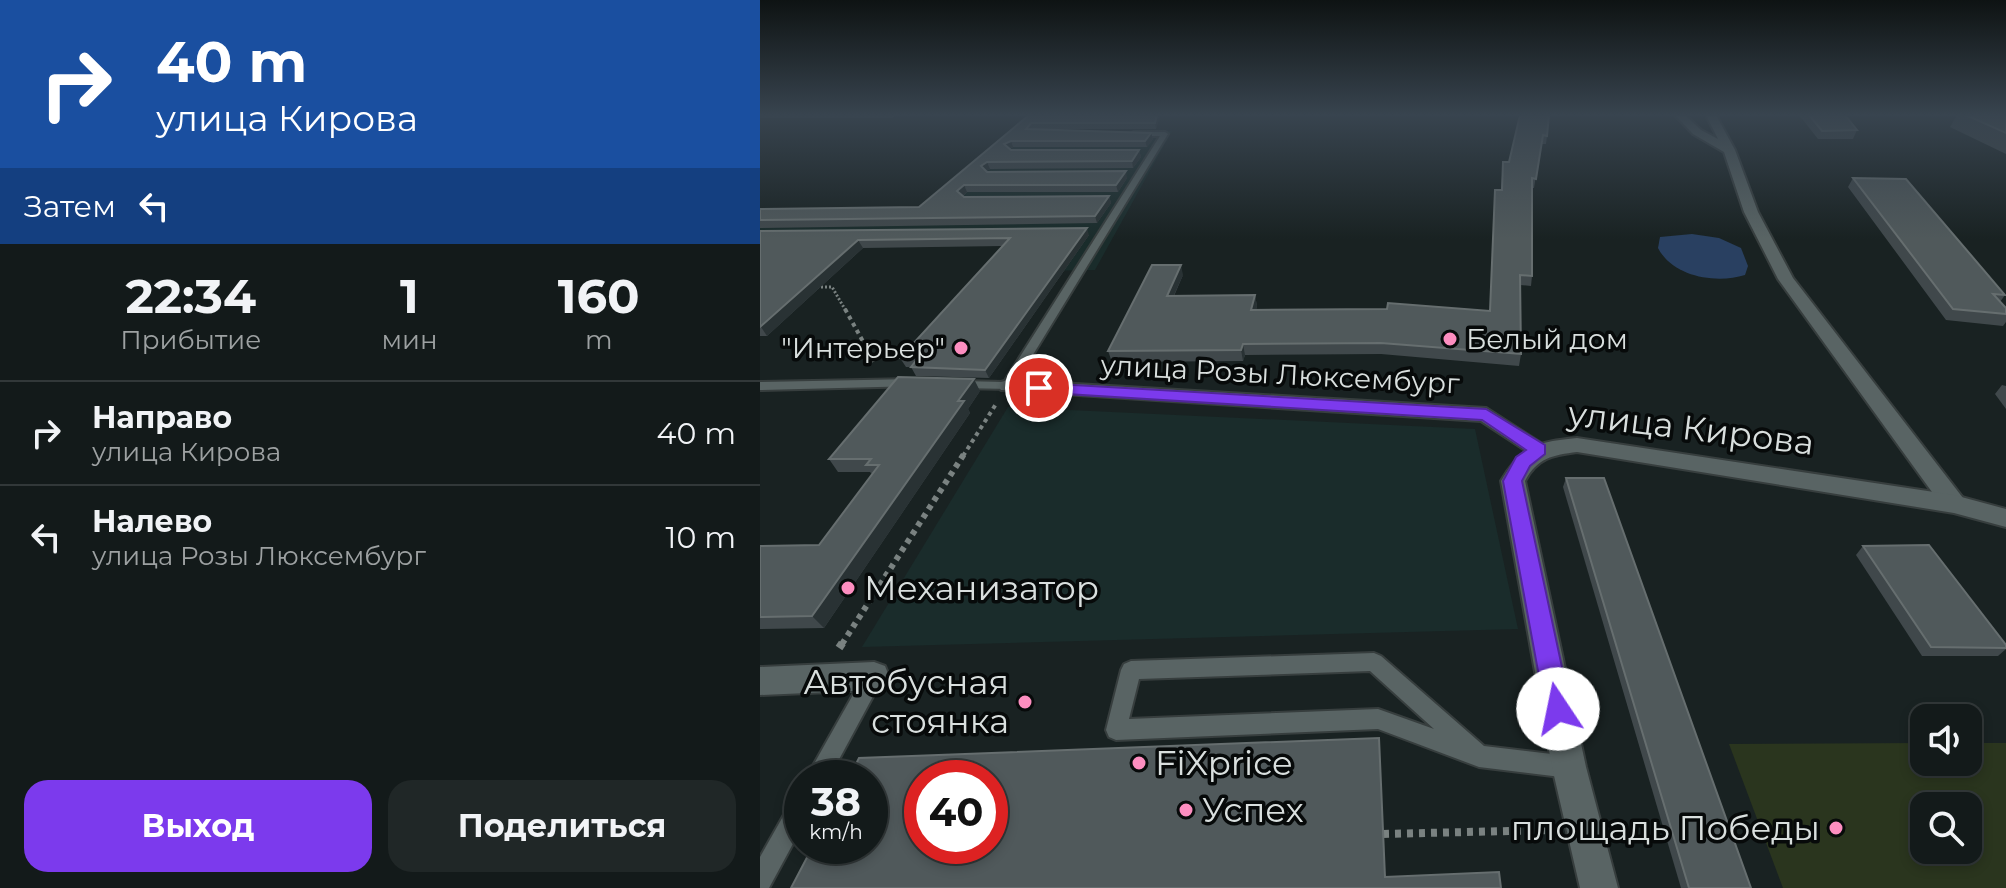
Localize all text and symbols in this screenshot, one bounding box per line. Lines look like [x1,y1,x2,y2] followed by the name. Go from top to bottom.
[156,28,307,96] text: 40 m
[24,32,128,136] icon: right
[156,96,418,140] text: улица Кирова
[132,184,176,228] icon: left
[24,188,116,225] text: Затем
[125,267,256,325] text: 22:34
[400,267,419,325] text: 1
[558,267,640,325] text: 160
[1466,322,1628,356] place label: Белый дом
[120,324,261,356] text: Прибытие
[381,324,437,356] text: мин
[585,324,613,356] text: m
[1441,330,1459,348] marker: Белый дом
[781,331,945,365] place label: "Интерьер"
[952,339,970,357] marker: "Интерьер"
[1099,348,1461,400] street label: улица Розы Люксембург
[1005,354,1073,422] pin
[1017,366,1061,410] icon: arrive
[1565,392,1816,464] street label: улица Кирова
[92,399,232,436] text: Направо
[24,411,68,455] icon: right
[657,415,736,452] text: 40 m
[92,436,281,468] text: улица Кирова
[92,503,212,540] text: Налево
[24,515,68,559] icon: left
[666,519,736,556] text: 10 m
[92,540,426,572] text: улица Розы Люксембург
[864,567,1099,609] place label: Механизатор
[839,579,857,597] marker: Механизатор
[803,661,1009,742] place label: Автобусная стоянка
[1516,667,1600,751] position arrow
[1016,693,1034,711] marker: Автобусная стоянка
[1910,704,1982,864] map controls
[1910,704,1982,776] button: sound
[1155,742,1293,784] place label: FiXprice
[1130,754,1148,772] marker: FiXprice
[904,760,1008,864] speed limit sign: 40
[811,777,861,826] text: 38
[24,780,372,872] button: Выход
[388,780,736,872] button: Поделиться
[1202,789,1304,831] place label: Успех
[1910,792,1982,864] button: search
[1177,801,1195,819] marker: Успех
[1511,807,1820,849] place label: площадь Победы
[1827,819,1845,837] marker: площадь Победы
[809,820,863,844] text: km/h

